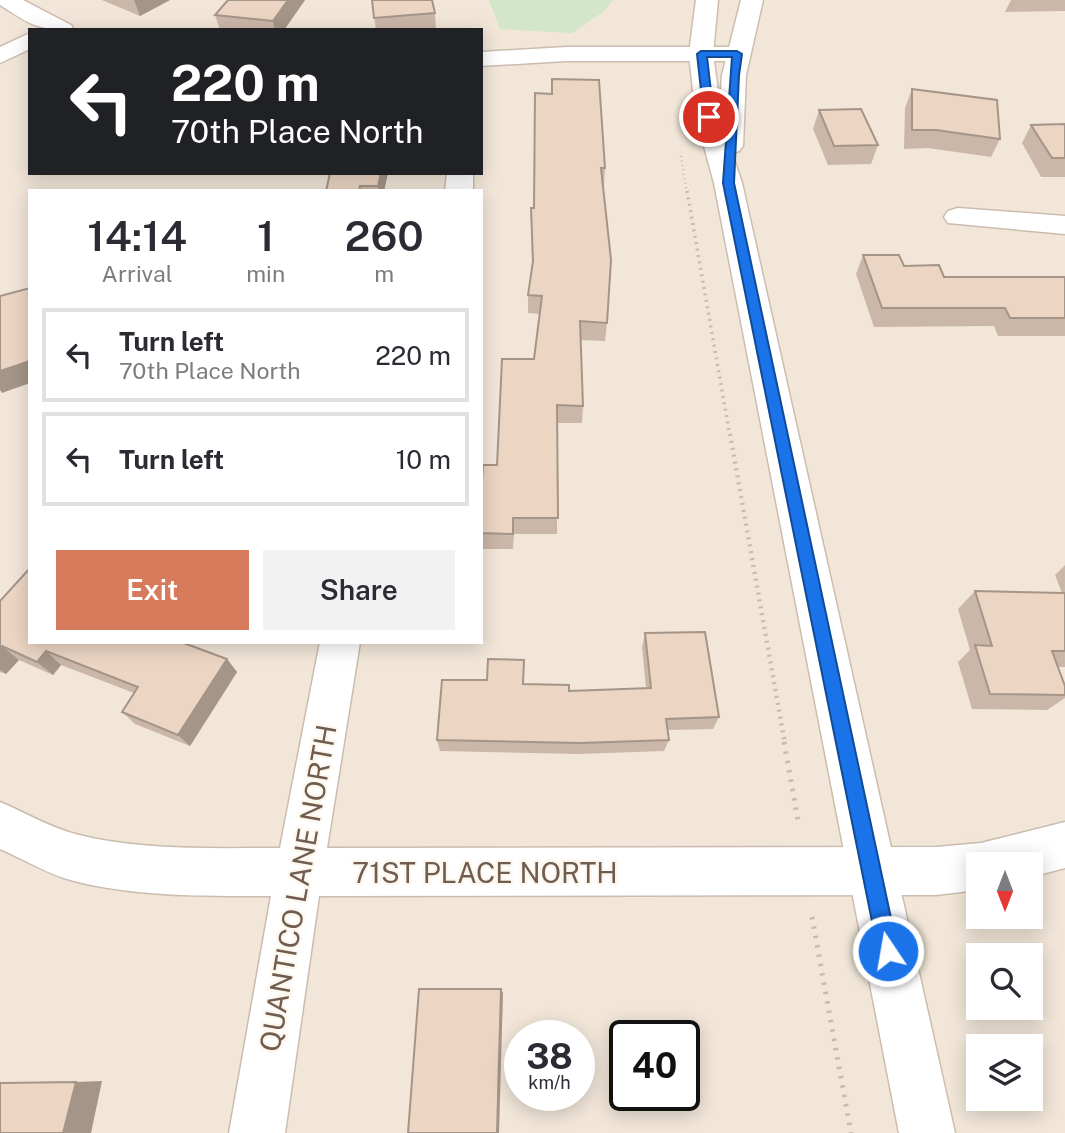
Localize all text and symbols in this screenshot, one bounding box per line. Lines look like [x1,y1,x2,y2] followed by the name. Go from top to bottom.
[171,54,320,112] text: 220 m
[56,56,147,147] icon: left
[679,87,739,147] pin
[690,98,728,136] icon: arrive
[171,113,423,150] text: 70th Place North
[87,211,187,260] text: 14:14
[257,211,275,260] text: 1
[345,211,424,260] text: 260
[102,260,173,287] text: Arrival
[246,260,285,287] text: min
[374,260,394,287] text: m
[119,326,224,357] text: Turn left
[60,336,98,374] icon: left
[375,340,451,371] text: 220 m
[119,357,300,384] text: 70th Place North
[60,440,98,478] icon: left
[119,444,224,475] text: Turn left
[396,444,451,475] text: 10 m
[56,550,249,630] button: Exit
[263,550,455,630] button: Share
[252,722,343,1054] street label: QUANTICO LANE NORTH
[966,852,1043,929] north arrow
[966,852,1043,1111] map controls
[352,856,618,889] street label: 71ST PLACE NORTH
[851,914,925,988] position arrow
[966,943,1043,1020] button: search
[609,1020,700,1111] speed limit sign: 40
[966,1034,1043,1111] button: layers
[526,1036,573,1077] text: 38
[528,1072,571,1093] text: km/h

